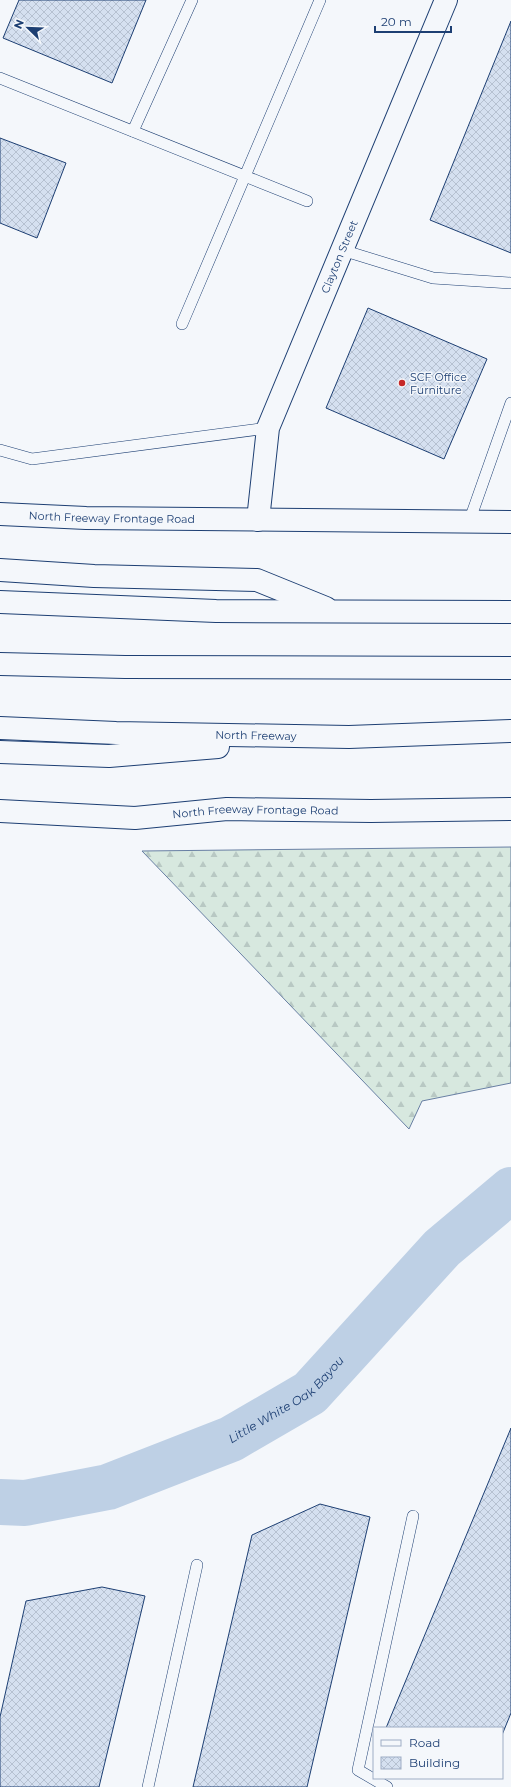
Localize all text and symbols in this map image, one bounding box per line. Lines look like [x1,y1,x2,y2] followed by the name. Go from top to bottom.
[8,8,48,48] north arrow
[375,8,451,34] scale bar
[381,14,412,29] text: 20 m
[11,17,27,31] text: N
[318,218,361,295] street label: Clayton Street
[410,370,467,397] place label: SCF Office Furniture
[397,378,407,388] marker: SCF Office Furniture
[28,508,195,526] street label: North Freeway Frontage Road
[215,728,297,743] street label: North Freeway
[172,802,339,821] street label: North Freeway Frontage Road
[225,1353,347,1446] water label: Little White Oak Bayou
[373,1727,503,1779] legend
[409,1735,440,1750] text: Road
[409,1755,460,1770] text: Building

